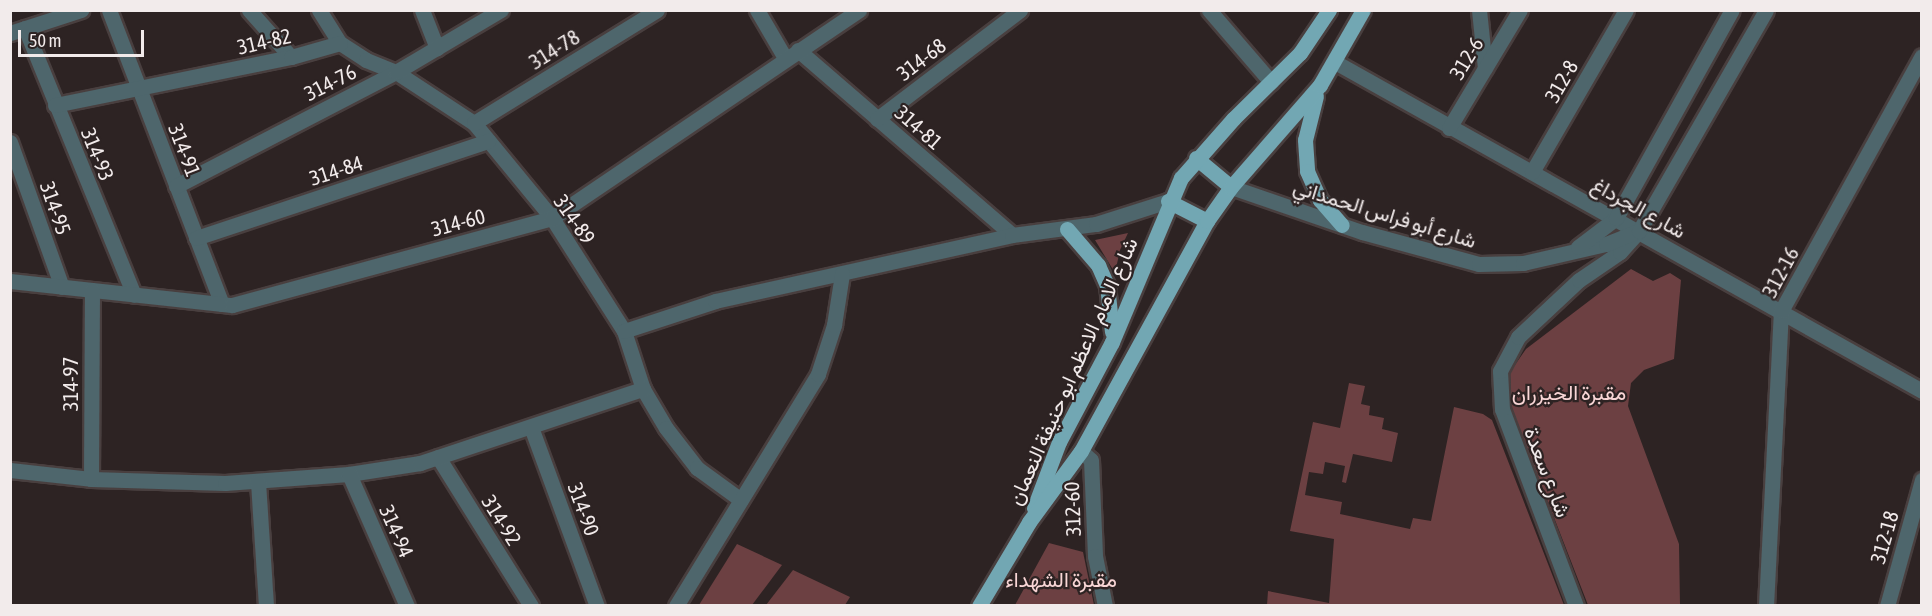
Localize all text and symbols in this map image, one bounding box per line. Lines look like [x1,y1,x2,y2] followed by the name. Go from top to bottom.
[21,18,147,56] scale bar
[235,23,293,59] street label: 314-82
[524,24,584,74] street label: 314-78
[29,30,61,51] text: 50 m
[1444,32,1488,84] street label: 312-6
[892,33,950,85] street label: 314-68
[1539,55,1583,107] street label: 312-8
[300,58,360,106] street label: 314-76
[890,100,948,154] street label: 314-81
[163,120,207,180] street label: 314-91
[76,124,120,184] street label: 314-93
[306,150,366,190] street label: 314-84
[1588,171,1690,243] street label: شارع الجرداغ
[1290,173,1480,253] street label: شارع أبو فراس الحمداني
[35,178,77,238] street label: 314-95
[549,189,601,249] street label: 314-89
[428,203,488,241] street label: 314-60
[1001,233,1143,509] street label: شارع الامام الاعظم ابو حنيفة النعمان
[1756,242,1804,302] street label: 312-16
[57,357,83,411] street label: 314-97
[1512,379,1626,405] park label: مقبرة الخيزران
[1519,423,1577,521] street label: شارع سعدة
[563,479,605,539] street label: 314-90
[1058,481,1086,537] street label: 312-60
[477,490,527,550] street label: 314-92
[374,501,420,561] street label: 314-94
[1865,508,1903,566] street label: 312-18
[1005,566,1117,592] park label: مقبرة الشهداء

